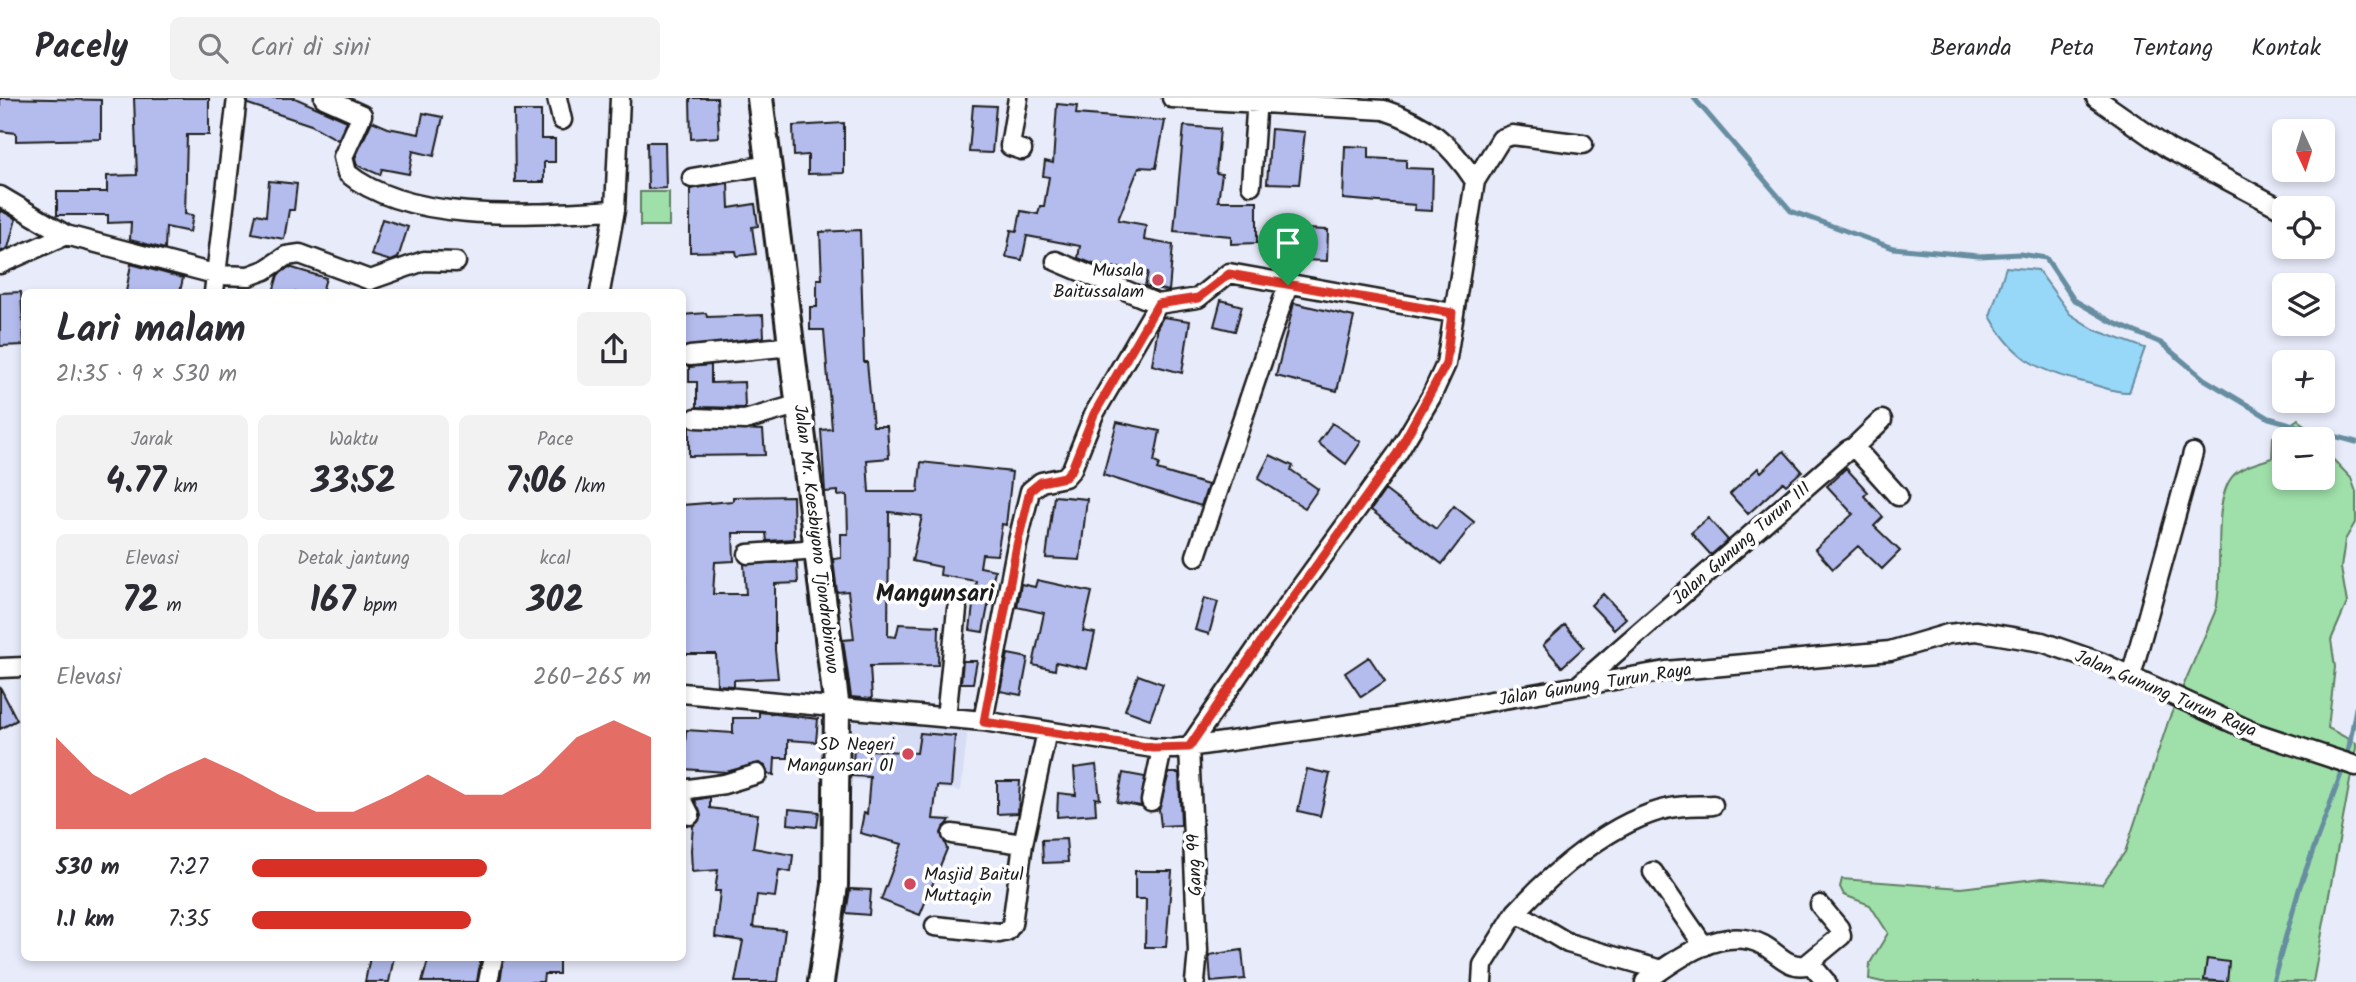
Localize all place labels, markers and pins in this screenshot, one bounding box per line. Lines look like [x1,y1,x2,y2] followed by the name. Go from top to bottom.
[1258,213,1318,285] pin
[1053,257,1144,307] place label: Musala Baitussalam
[1150,272,1166,288] marker: Musala Baitussalam
[787,731,895,781] place label: SD Negeri Mangunsari 01
[900,746,916,762] marker: SD Negeri Mangunsari 01
[924,861,1024,911] place label: Masjid Baitul Muttaqin
[902,876,918,892] marker: Masjid Baitul Muttaqin

